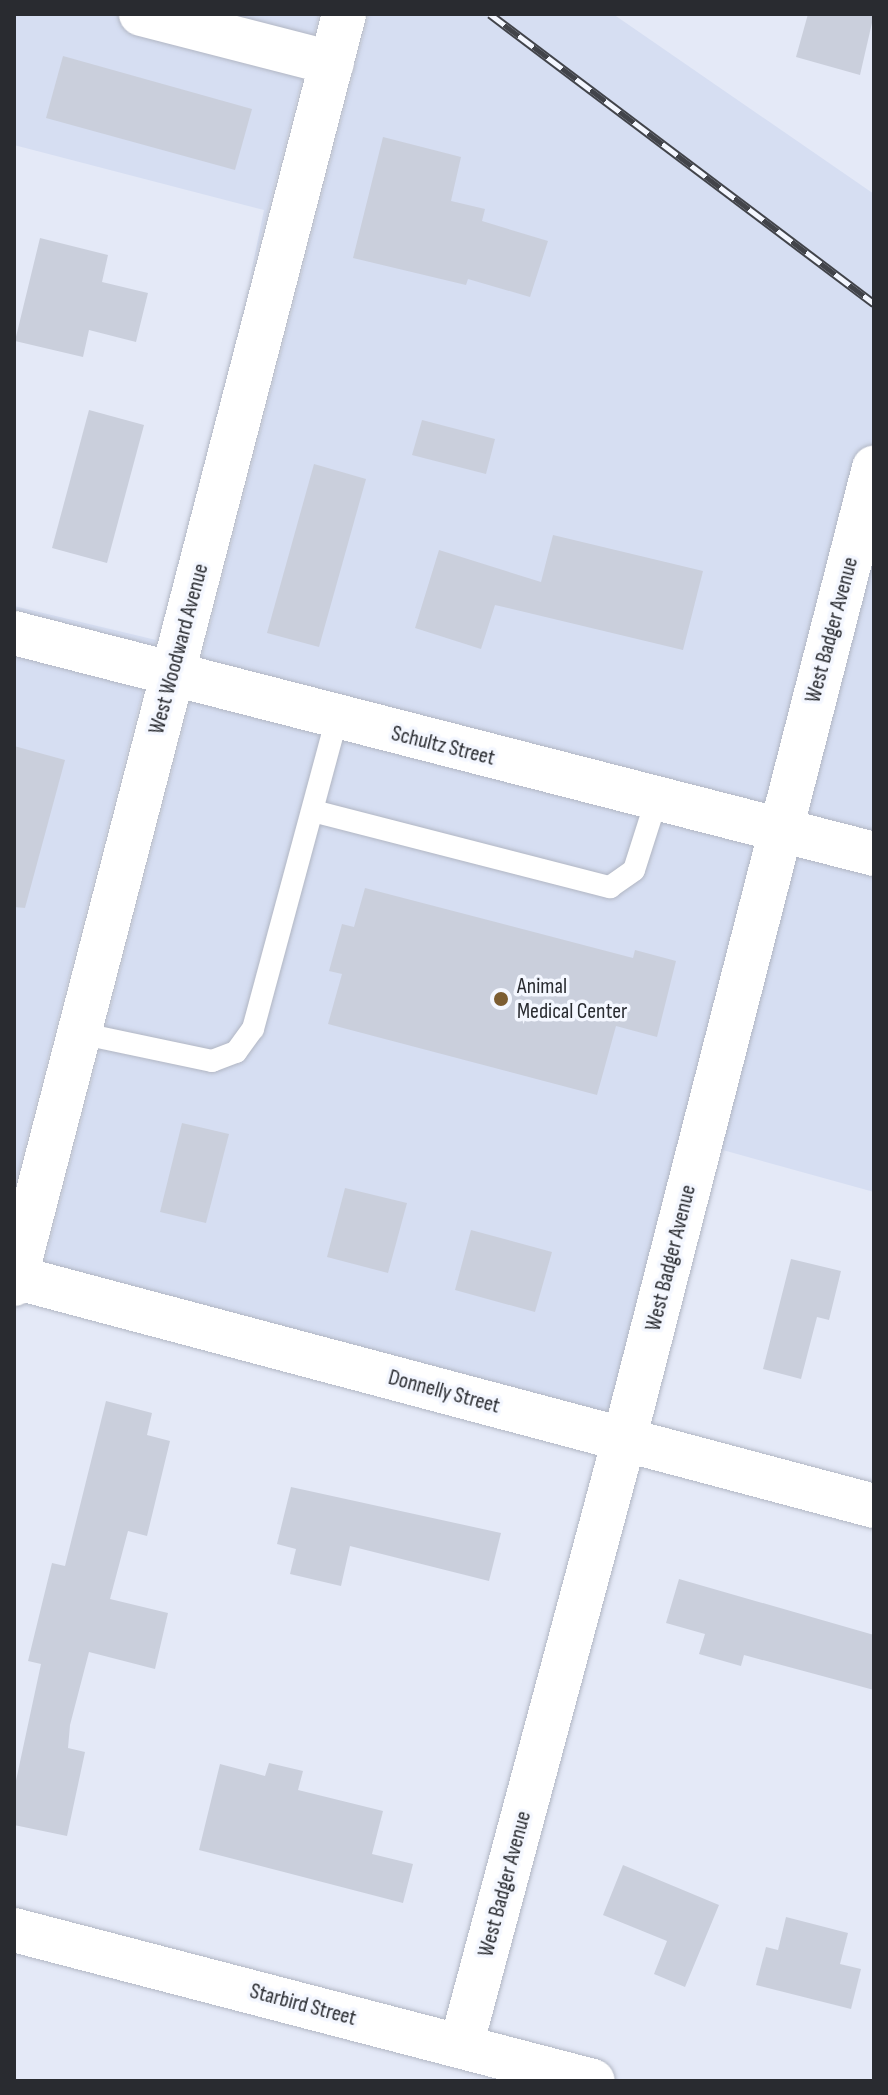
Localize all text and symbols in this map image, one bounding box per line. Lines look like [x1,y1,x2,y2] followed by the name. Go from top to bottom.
[800,554,864,706] street label: West Badger Avenue
[144,561,214,737] street label: West Woodward Avenue
[389,720,497,772] street label: Schultz Street
[517,973,627,1024] place label: Animal Medical Center
[492,990,510,1008] marker: Animal Medical Center
[640,1182,702,1334] street label: West Badger Avenue
[385,1364,503,1420] street label: Donnelly Street
[473,1808,537,1960] street label: West Badger Avenue
[247,1978,359,2032] street label: Starbird Street

